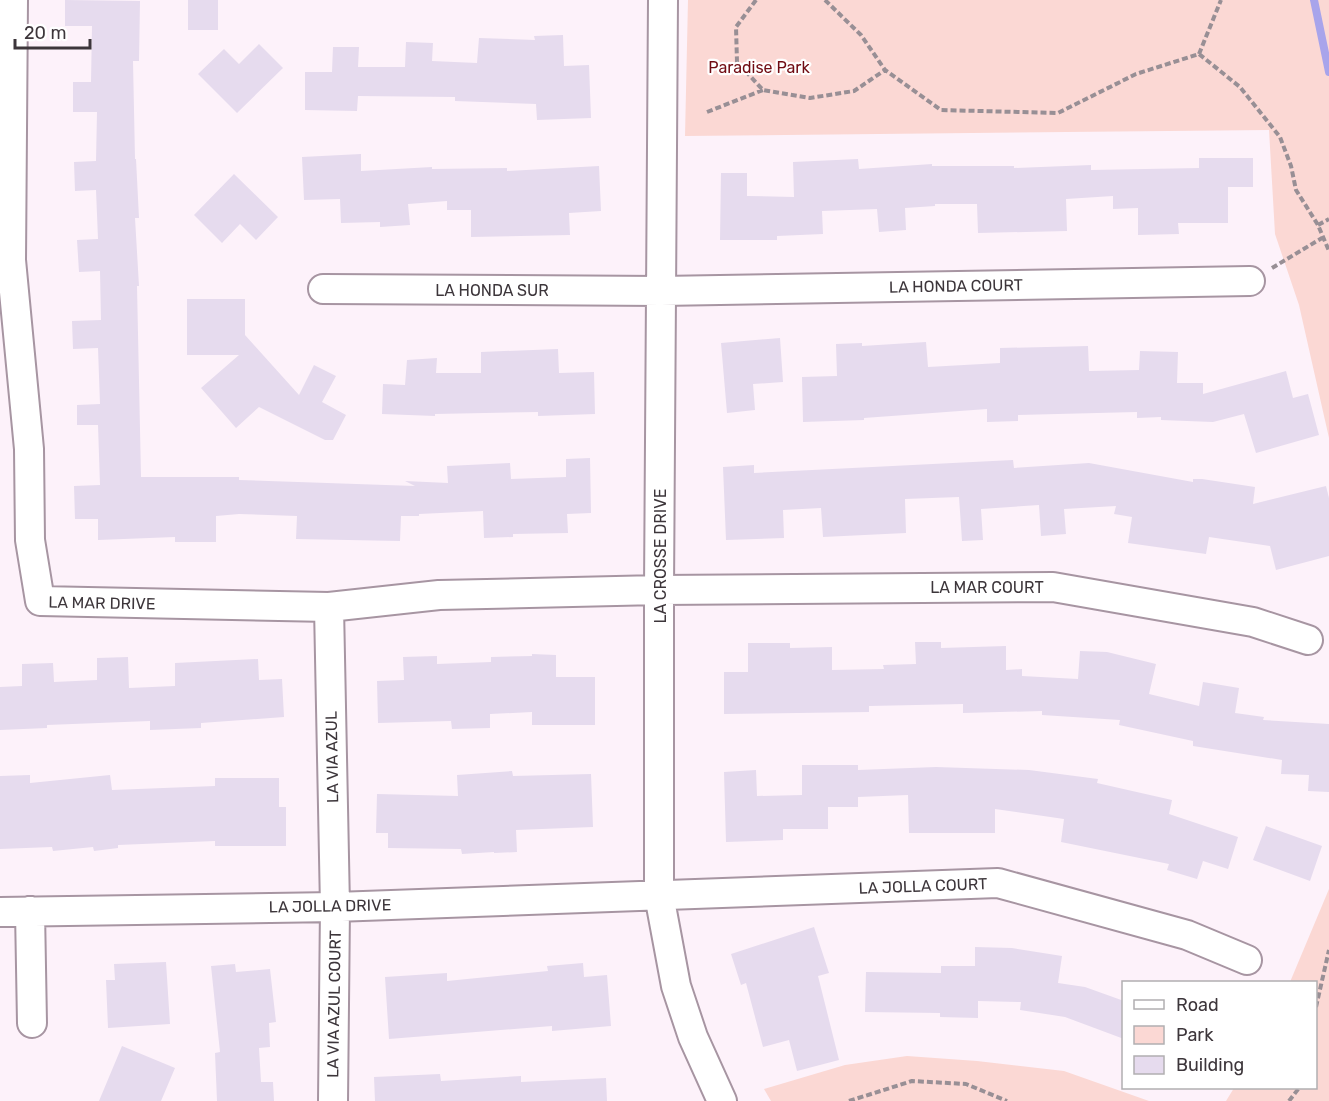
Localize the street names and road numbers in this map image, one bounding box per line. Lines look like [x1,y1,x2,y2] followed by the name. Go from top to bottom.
[889,275,1023,297] street label: LA HONDA COURT
[435,281,549,300] street label: LA HONDA SUR
[651,489,670,623] street label: LA CROSSE DRIVE
[930,578,1044,597] street label: LA MAR COURT
[48,593,156,613] street label: LA MAR DRIVE
[322,711,342,803] street label: LA VIA AZUL
[858,874,988,898] street label: LA JOLLA COURT
[269,895,391,917] street label: LA JOLLA DRIVE
[323,930,345,1078] street label: LA VIA AZUL COURT

